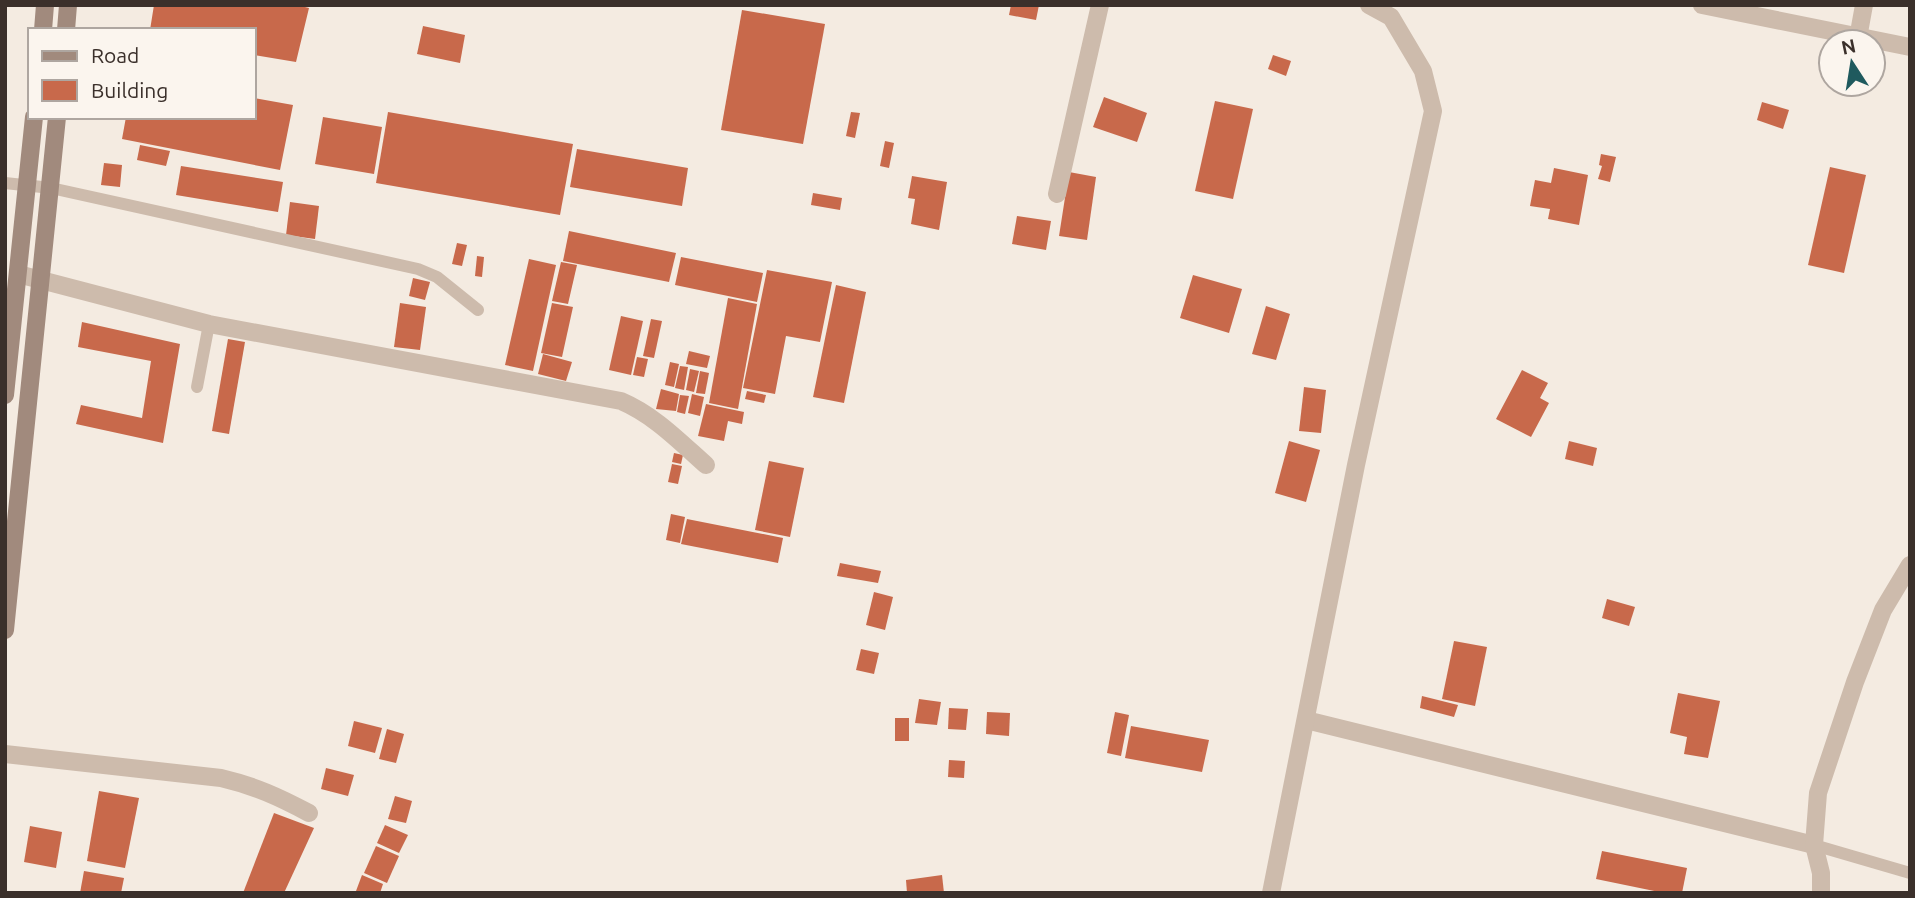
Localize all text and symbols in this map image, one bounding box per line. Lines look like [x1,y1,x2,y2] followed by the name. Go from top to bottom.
[28,28,256,119] legend
[1817,28,1887,98] north arrow
[1839,34,1858,59] text: N
[91,43,139,67] text: Road
[91,78,168,102] text: Building

